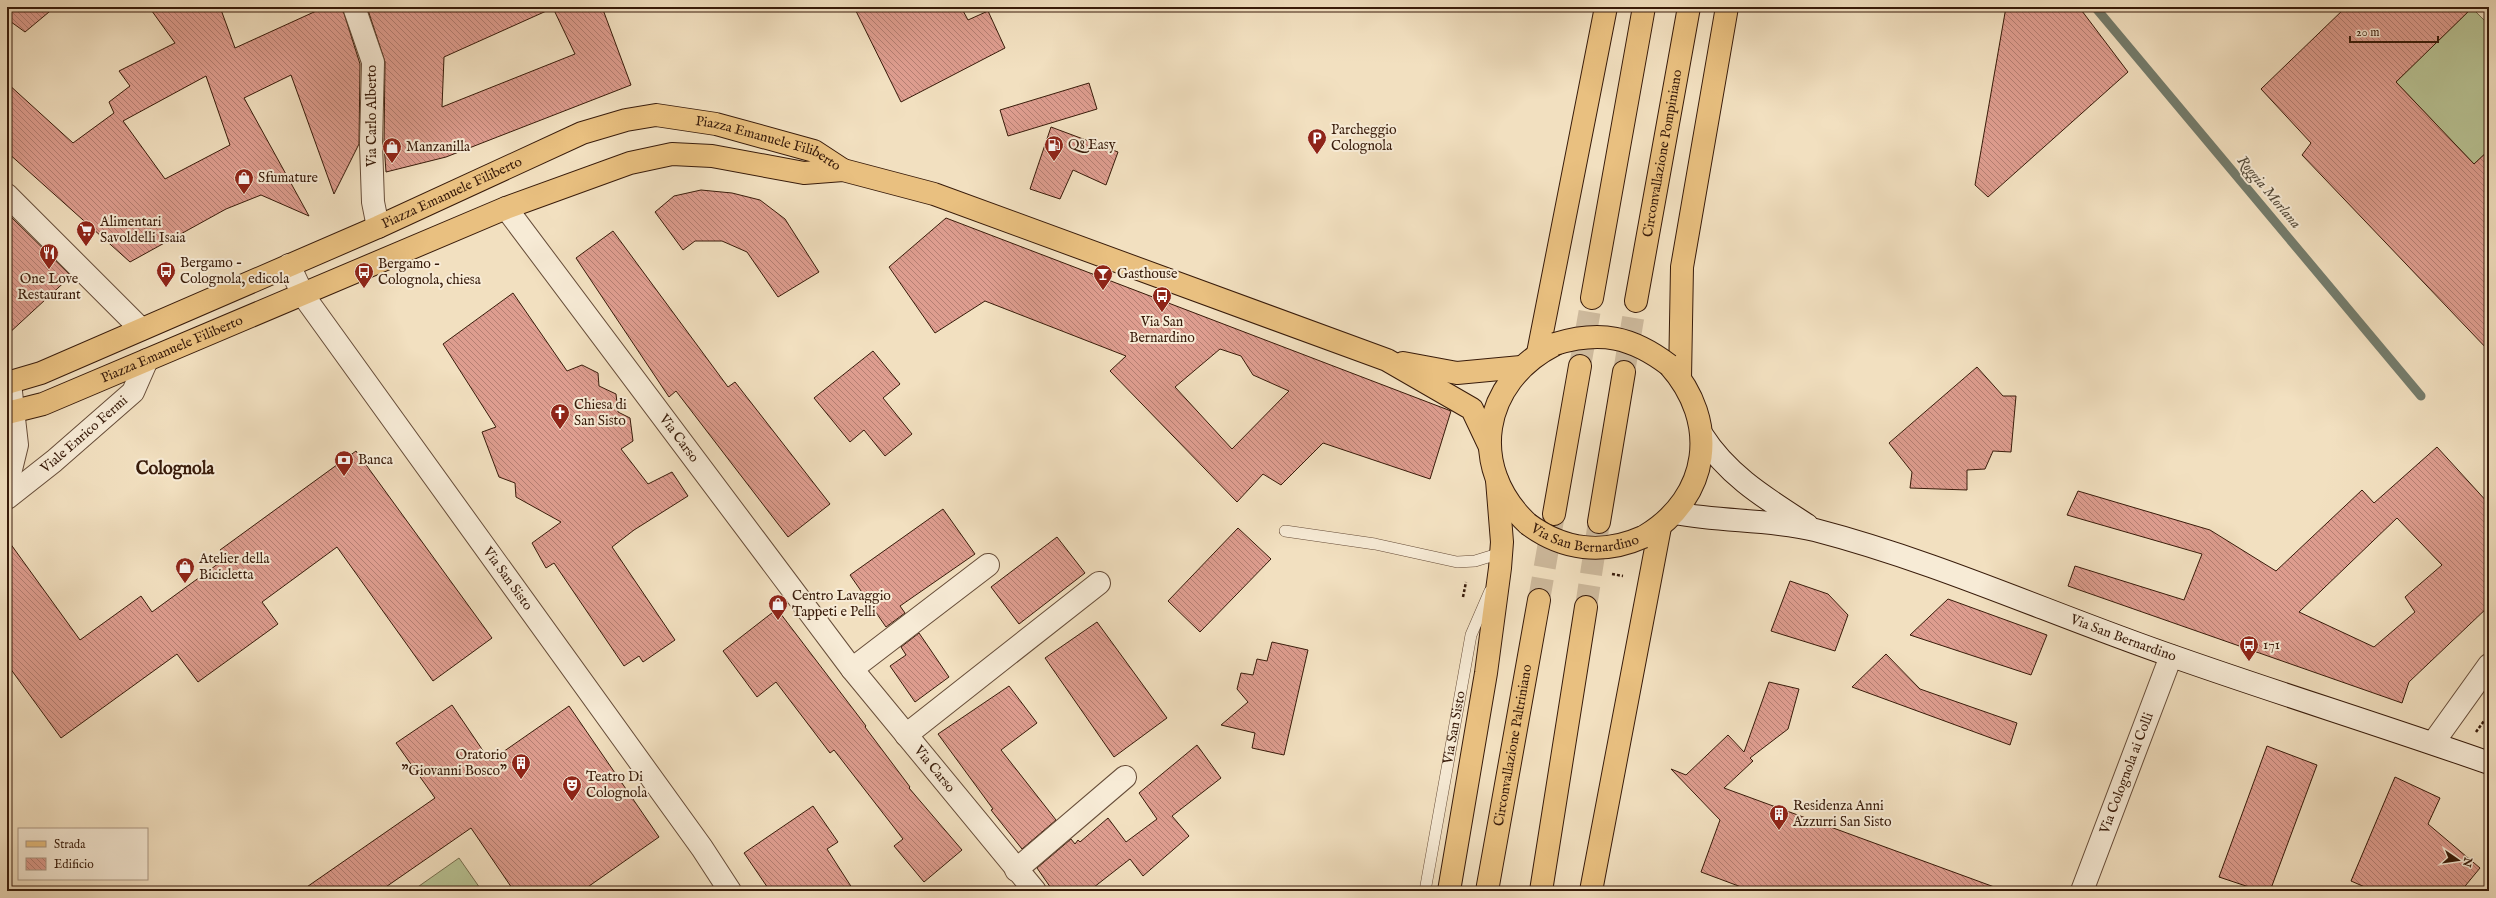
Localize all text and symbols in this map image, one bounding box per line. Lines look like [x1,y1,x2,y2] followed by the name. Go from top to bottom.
[2350,18,2438,44] scale bar
[2356,25,2379,40] text: 20 m
[363,64,381,168] street label: Via Carlo Alberto
[1639,68,1687,239] street label: Circonvallazione Pompiniano
[694,112,845,175] street label: Piazza Emanuele Filiberto
[1331,121,1397,155] place label: Parcheggio Colognola
[1306,127,1328,155] parking icon: Parcheggio Colognola
[1043,134,1065,162] fuel station icon: Q8 Easy
[381,136,403,164] shop icon: Manzanilla
[1068,136,1116,154] place label: Q8 Easy
[406,138,471,156] place label: Manzanilla
[2232,151,2305,233] water label: Roggia Morlana
[379,153,525,233] street label: Piazza Emanuele Filiberto
[233,167,255,195] shop icon: Sfumature
[258,169,319,187] place label: Sfumature
[99,213,187,247] place label: Alimentari Savoldelli Isaia
[75,219,97,247] supermarket icon: Alimentari Savoldelli Isaia
[38,242,60,270] restaurant icon: One Love Restaurant
[180,254,290,288] place label: Bergamo - Colognola, edicola
[378,255,482,289] place label: Bergamo - Colognola, chiesa
[155,260,177,288] bus stop icon: Bergamo - Colognola, edicola
[353,261,375,289] bus stop icon: Bergamo - Colognola, chiesa
[1092,263,1114,291] bar icon: Gasthouse
[1117,265,1178,283] place label: Gasthouse
[17,270,81,304] place label: One Love Restaurant
[1151,285,1173,313] bus stop icon: Via San Bernardino
[98,311,246,387] street label: Piazza Emanuele Filiberto
[1129,313,1195,347] place label: Via San Bernardino
[36,392,132,478] street label: Viale Enrico Fermi
[574,396,627,430] place label: Chiesa di San Sisto
[549,402,571,430] church icon: Chiesa di San Sisto
[654,410,703,466] street label: Via Carso
[333,449,355,477] bank icon: Banca
[358,451,394,469] place label: Banca
[136,458,216,481] district label: Colognola
[1527,519,1642,557] street label: Via San Bernardino
[478,543,537,614] street label: Via San Sisto
[198,550,270,584] place label: Atelier della Bicicletta
[174,556,196,584] shop icon: Atelier della Bicicletta
[792,587,891,621] place label: Centro Lavaggio Tappeti e Pelli
[767,593,789,621] shop icon: Centro Lavaggio Tappeti e Pelli
[2067,610,2179,666] street label: Via San Bernardino
[2238,634,2260,662] bus stop icon: 171
[2263,636,2280,654] place label: 171
[1490,662,1536,828] street label: Circonvallazione Paltriniano
[1439,689,1470,767] street label: Via San Sisto
[2095,710,2158,837] street label: Via Colognola ai Colli
[909,741,959,797] street label: Via Carso
[402,746,507,780] place label: Oratorio "Giovanni Bosco"
[510,752,532,780] building icon: Oratorio "Giovanni Bosco"
[586,768,648,802] place label: Teatro Di Colognola
[561,774,583,802] theatre icon: Teatro Di Colognola
[1792,797,1892,831] place label: Residenza Anni Azzurri San Sisto
[1768,803,1790,831] building icon: Residenza Anni Azzurri San Sisto
[18,828,148,880] legend
[54,837,86,852] text: Strada
[2438,840,2478,880] north arrow
[2459,855,2475,869] text: N
[54,857,94,872] text: Edificio

